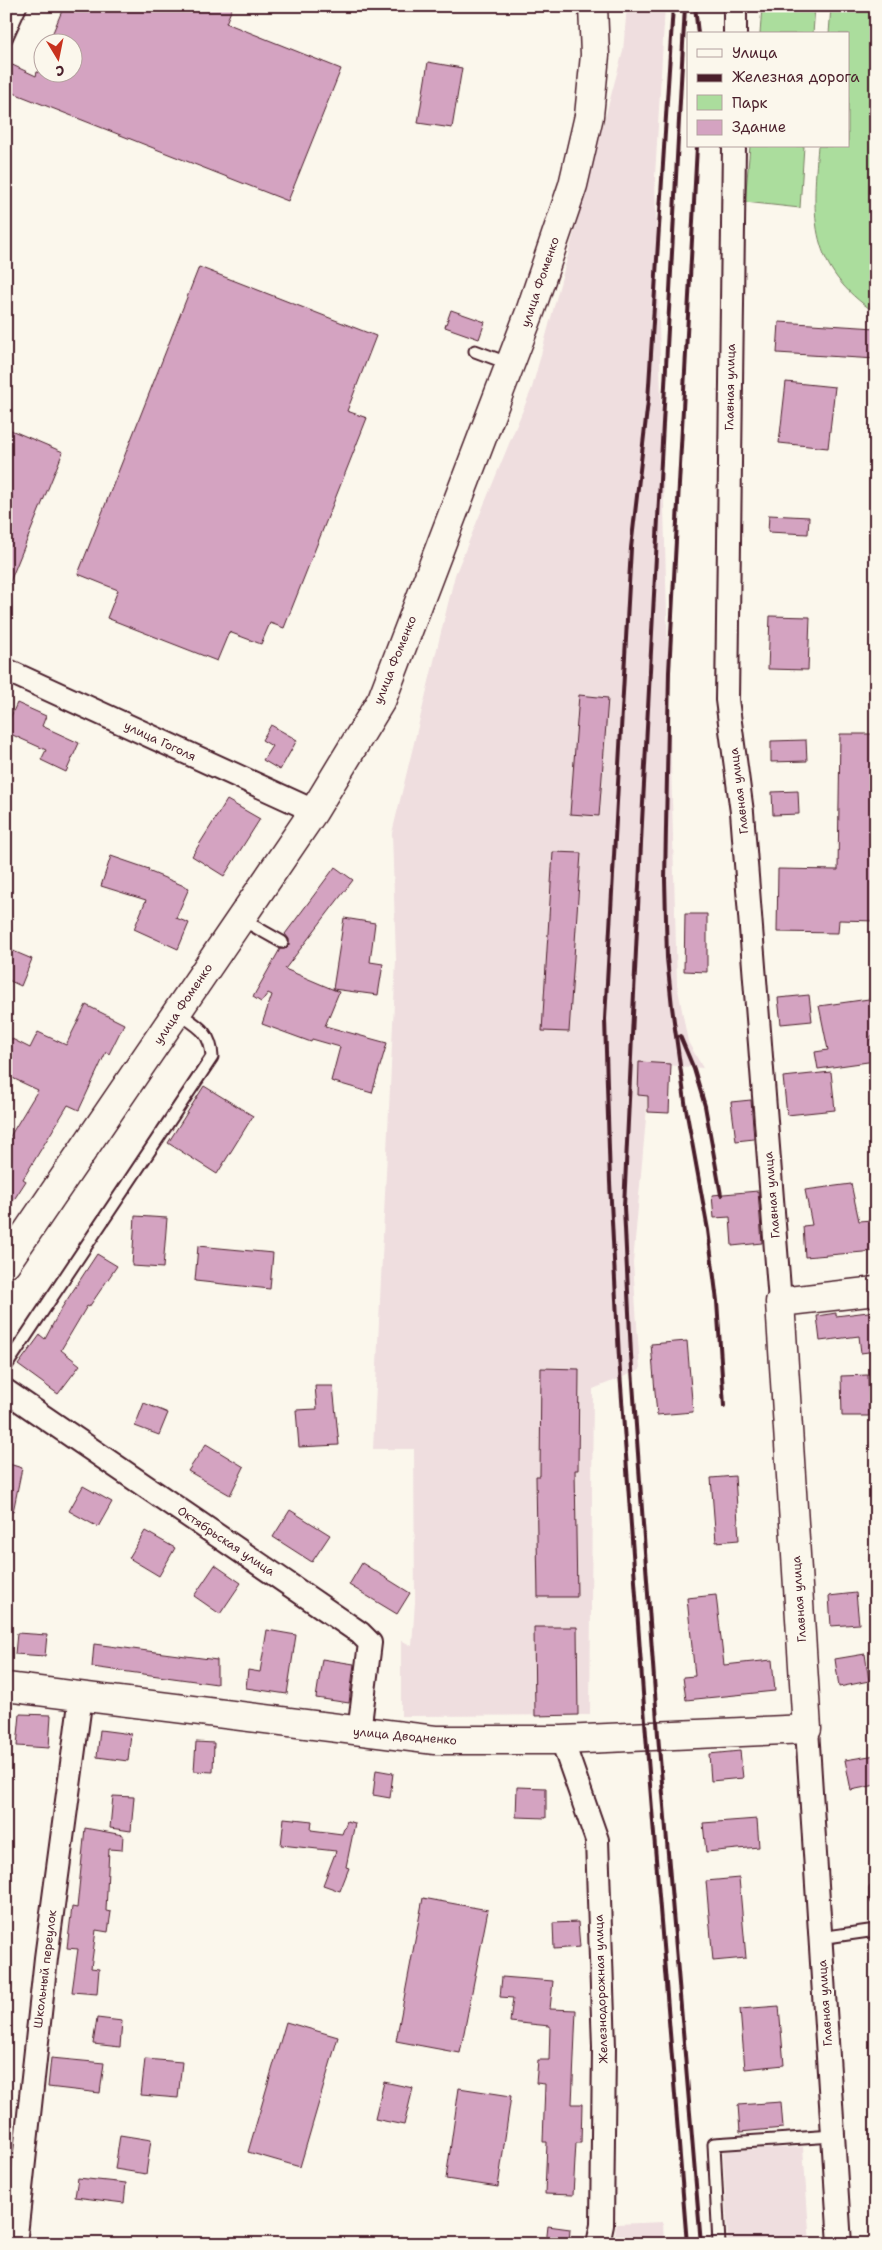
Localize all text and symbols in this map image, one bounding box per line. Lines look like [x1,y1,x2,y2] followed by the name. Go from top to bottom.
[32,32,82,82] north arrow
[687,32,850,148] legend
[732,43,778,63] text: Улица
[54,61,66,80] text: С
[732,67,860,87] text: Железная дорога
[732,93,768,113] text: Парк
[732,117,786,137] text: Здание
[517,235,563,329] street label: улица Фоменко
[721,343,739,431] street label: Главная улица
[370,613,420,707] street label: улица Фоменко
[121,717,199,765] street label: улица Гоголя
[726,746,752,835] street label: Главная улица
[150,960,216,1048] street label: улица Фоменко
[760,1151,784,1239] street label: Главная улица
[174,1502,278,1580] street label: Октябрьская улица
[788,1555,810,1643] street label: Главная улица
[352,1723,458,1749] street label: улица Дводненко
[30,1908,60,2029] street label: Школьный переулок
[590,1914,612,2064] street label: Железнодорожная улица
[814,1959,836,2047] street label: Главная улица

